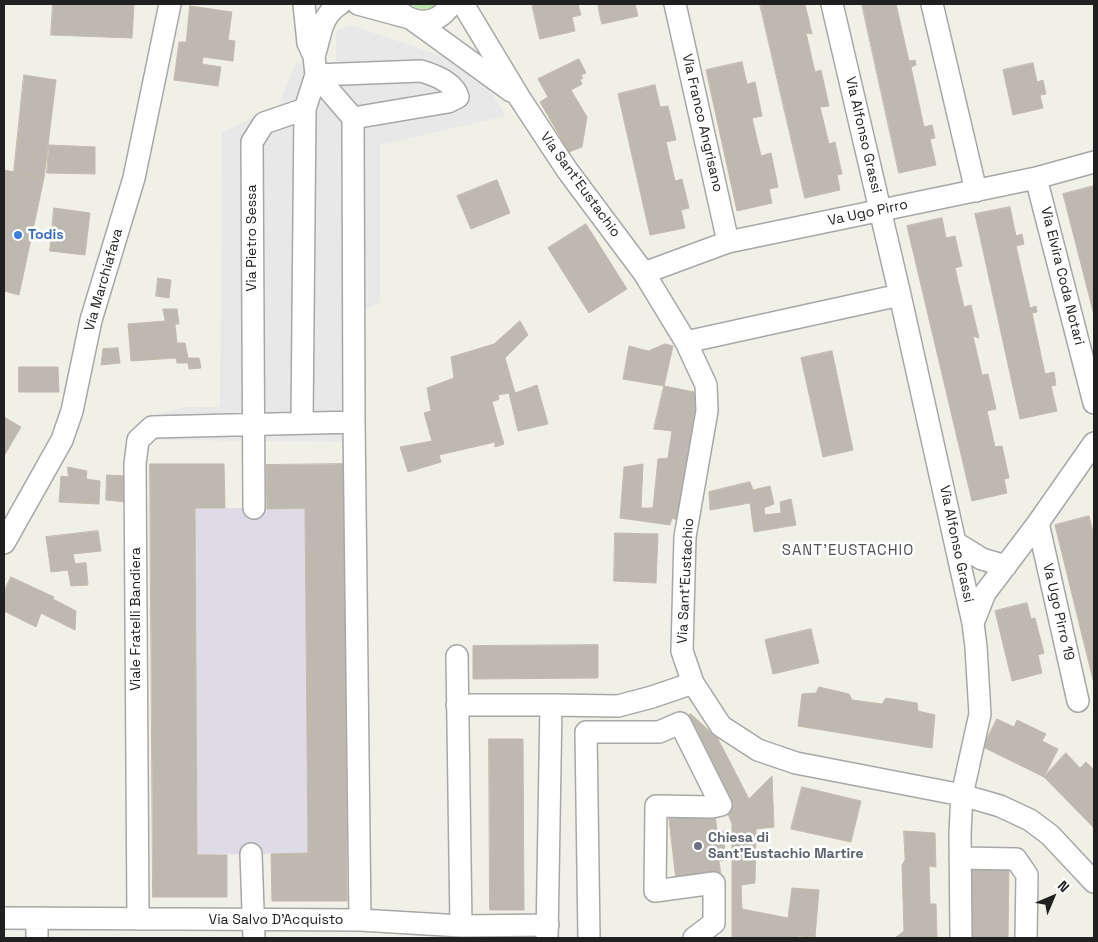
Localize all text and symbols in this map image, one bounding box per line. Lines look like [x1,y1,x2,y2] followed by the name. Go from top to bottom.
[678,52,726,194] street label: Via Franco Angrisano
[841,75,885,195] street label: Via Alfonso Grassi
[536,129,624,241] street label: Via Sant'Eustachio
[244,185,260,291] street label: Via Pietro Sessa
[827,196,909,230] street label: Va Ugo Pirro
[1037,205,1087,347] street label: Via Elvira Coda Notari
[28,227,63,243] place label: Todis
[81,227,127,333] street label: Via Marchiafava
[12,229,24,241] marker: Todis
[935,484,977,604] street label: Via Alfonso Grassi
[674,518,698,644] street label: Via Sant'Eustachio
[780,542,916,560] district label: SANT'EUSTACHIO
[128,547,144,691] street label: Viale Fratelli Bandiera
[1039,562,1077,662] street label: Va Ugo Pirro 19
[708,830,864,862] place label: Chiesa di Sant'Eustachio Martire
[692,840,704,852] marker: Chiesa di Sant'Eustachio Martire
[1028,872,1078,922] north arrow
[1054,877,1073,896] text: N
[208,912,344,928] street label: Via Salvo D'Acquisto

